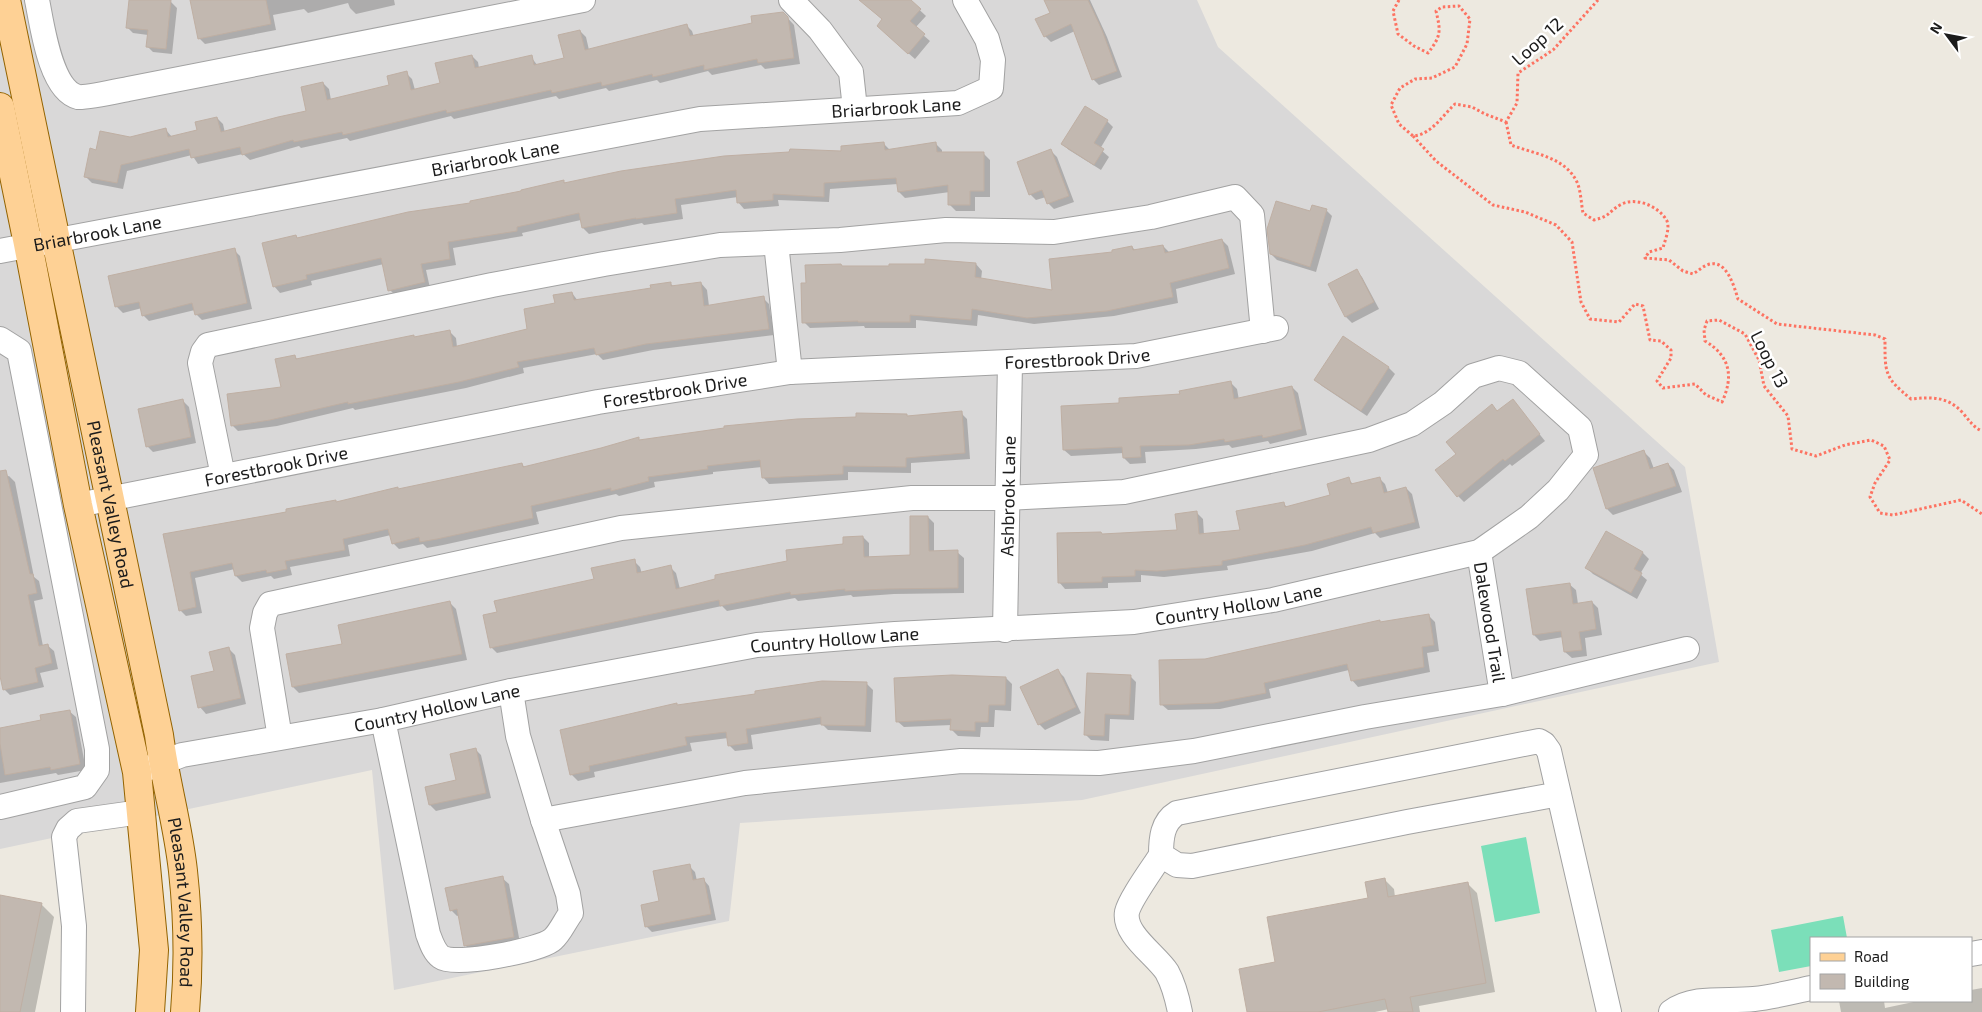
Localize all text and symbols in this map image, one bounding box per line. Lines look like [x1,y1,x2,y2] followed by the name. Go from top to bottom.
[1922,10,1972,60] north arrow
[1507,12,1567,70] street label: Loop 12
[1926,19,1945,37] text: N
[831,92,962,122] street label: Briarbrook Lane
[429,135,561,180] street label: Briarbrook Lane
[31,210,163,256] street label: Briarbrook Lane
[1746,327,1794,391] street label: Loop 13
[1004,342,1152,373] street label: Forestbrook Drive
[601,368,749,412] street label: Forestbrook Drive
[83,418,139,590] street label: Pleasant Valley Road
[995,435,1020,557] street label: Ashbrook Lane
[203,441,350,491] street label: Forestbrook Drive
[1470,560,1511,685] street label: Dalewood Trail
[1153,578,1324,630] street label: Country Hollow Lane
[748,622,920,657] street label: Country Hollow Lane
[352,679,522,736] street label: Country Hollow Lane
[164,815,198,988] street label: Pleasant Valley Road
[1810,937,1972,1002] legend
[1854,947,1889,965] text: Road
[1854,972,1910,990] text: Building

